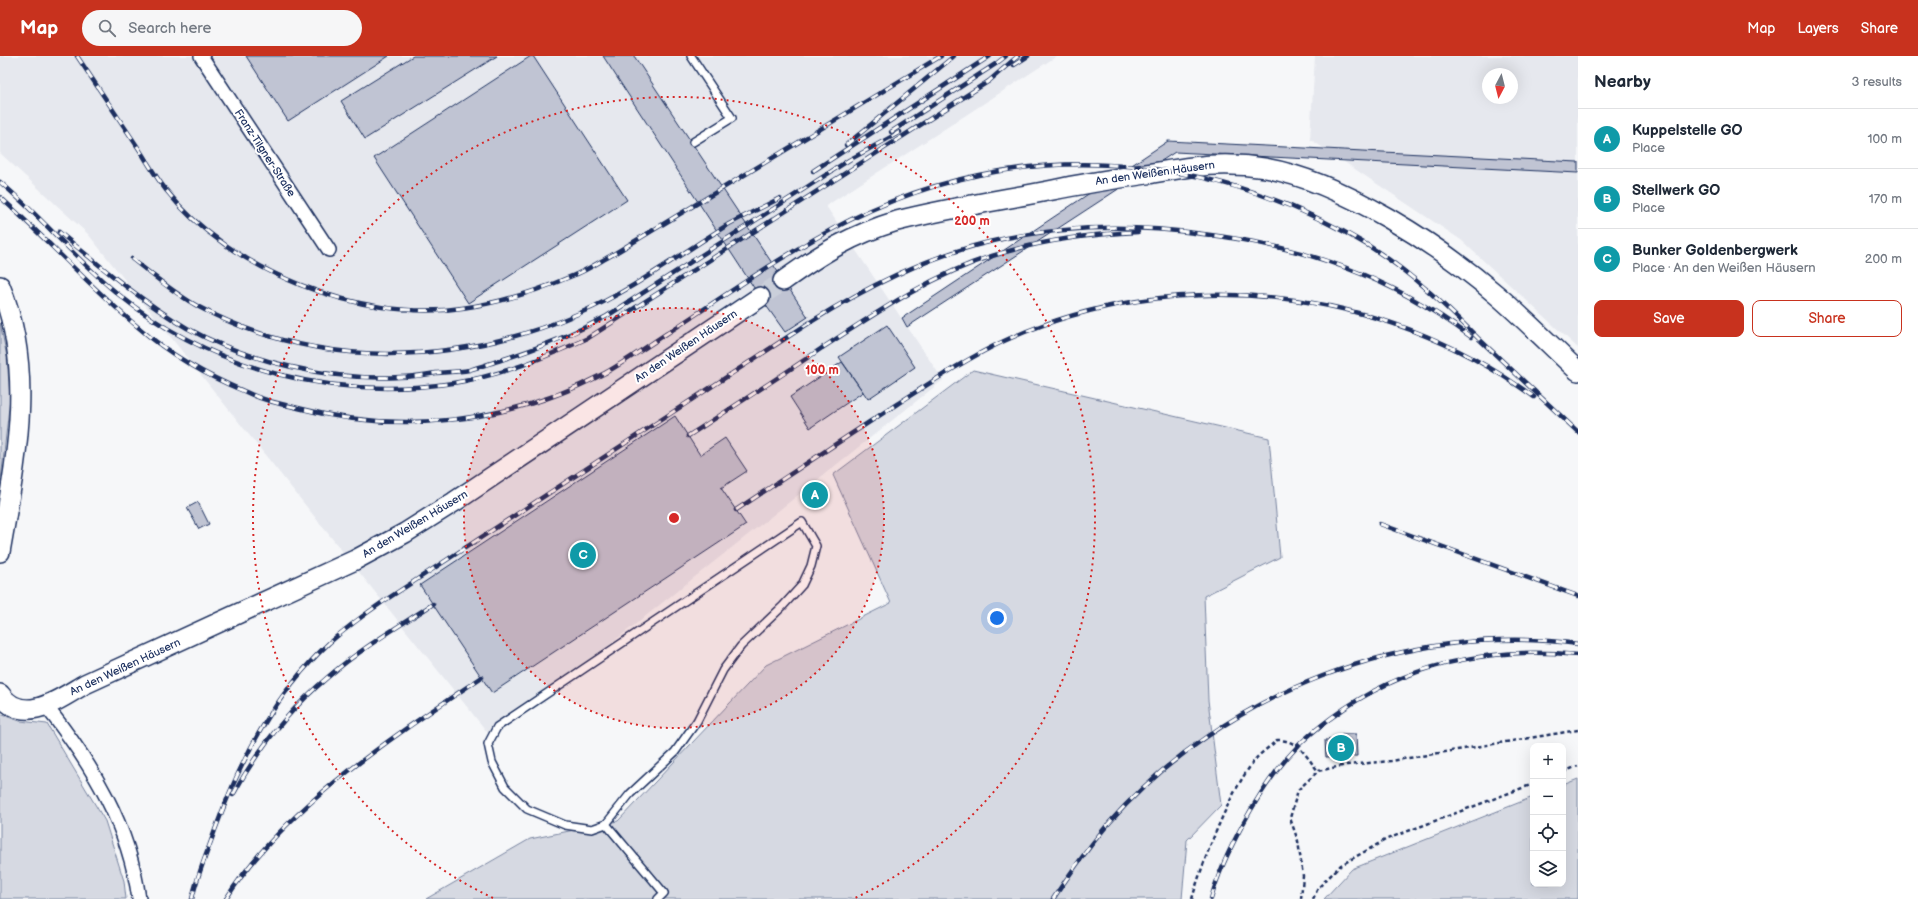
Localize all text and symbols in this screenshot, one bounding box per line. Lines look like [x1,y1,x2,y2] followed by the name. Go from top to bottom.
[82,10,362,46] search box
[20,17,58,40] text: Map
[96,17,118,39] icon: search
[128,19,211,38] text: Search here
[1747,20,1775,37] text: Map
[1797,20,1839,37] text: Layers
[1861,20,1898,37] text: Share
[1482,68,1518,104] north arrow
[1594,72,1651,92] text: Nearby
[1851,74,1902,90] text: 3 results
[232,107,298,200] street label: Franz-Tilgner-Straße
[1632,121,1743,140] text: Kuppelstelle GO
[1603,131,1611,147] text: A
[1867,131,1902,147] text: 100 m
[1632,140,1665,156] text: Place
[1095,158,1215,188] street label: An den Weißen Häusern
[1632,181,1720,200] text: Stellwerk GO
[1602,191,1612,207] text: B
[1869,191,1902,207] text: 170 m
[1632,200,1665,216] text: Place
[954,214,990,229] text: 200 m
[1632,241,1798,260] text: Bunker Goldenbergwerk
[1602,251,1612,267] text: C
[1865,251,1902,267] text: 200 m
[1632,260,1816,276] text: Place · An den Weißen Häusern
[1594,300,1744,337] button: Save
[1752,300,1902,337] button: Share
[632,307,740,385] street label: An den Weißen Häusern
[805,363,839,378] text: 100 m
[802,480,828,510] pin: A
[360,487,470,561] street label: An den Weißen Häusern
[667,511,681,525] centre of rings
[570,540,596,570] pin: C
[987,608,1007,628] your location
[68,636,182,698] street label: An den Weißen Häusern
[1328,733,1354,763] pin: B
[1530,743,1566,887] map controls
[1530,743,1566,779] button: +
[1530,779,1566,815] button: −
[1530,815,1566,851] button: locate
[1530,851,1566,887] button: layers

